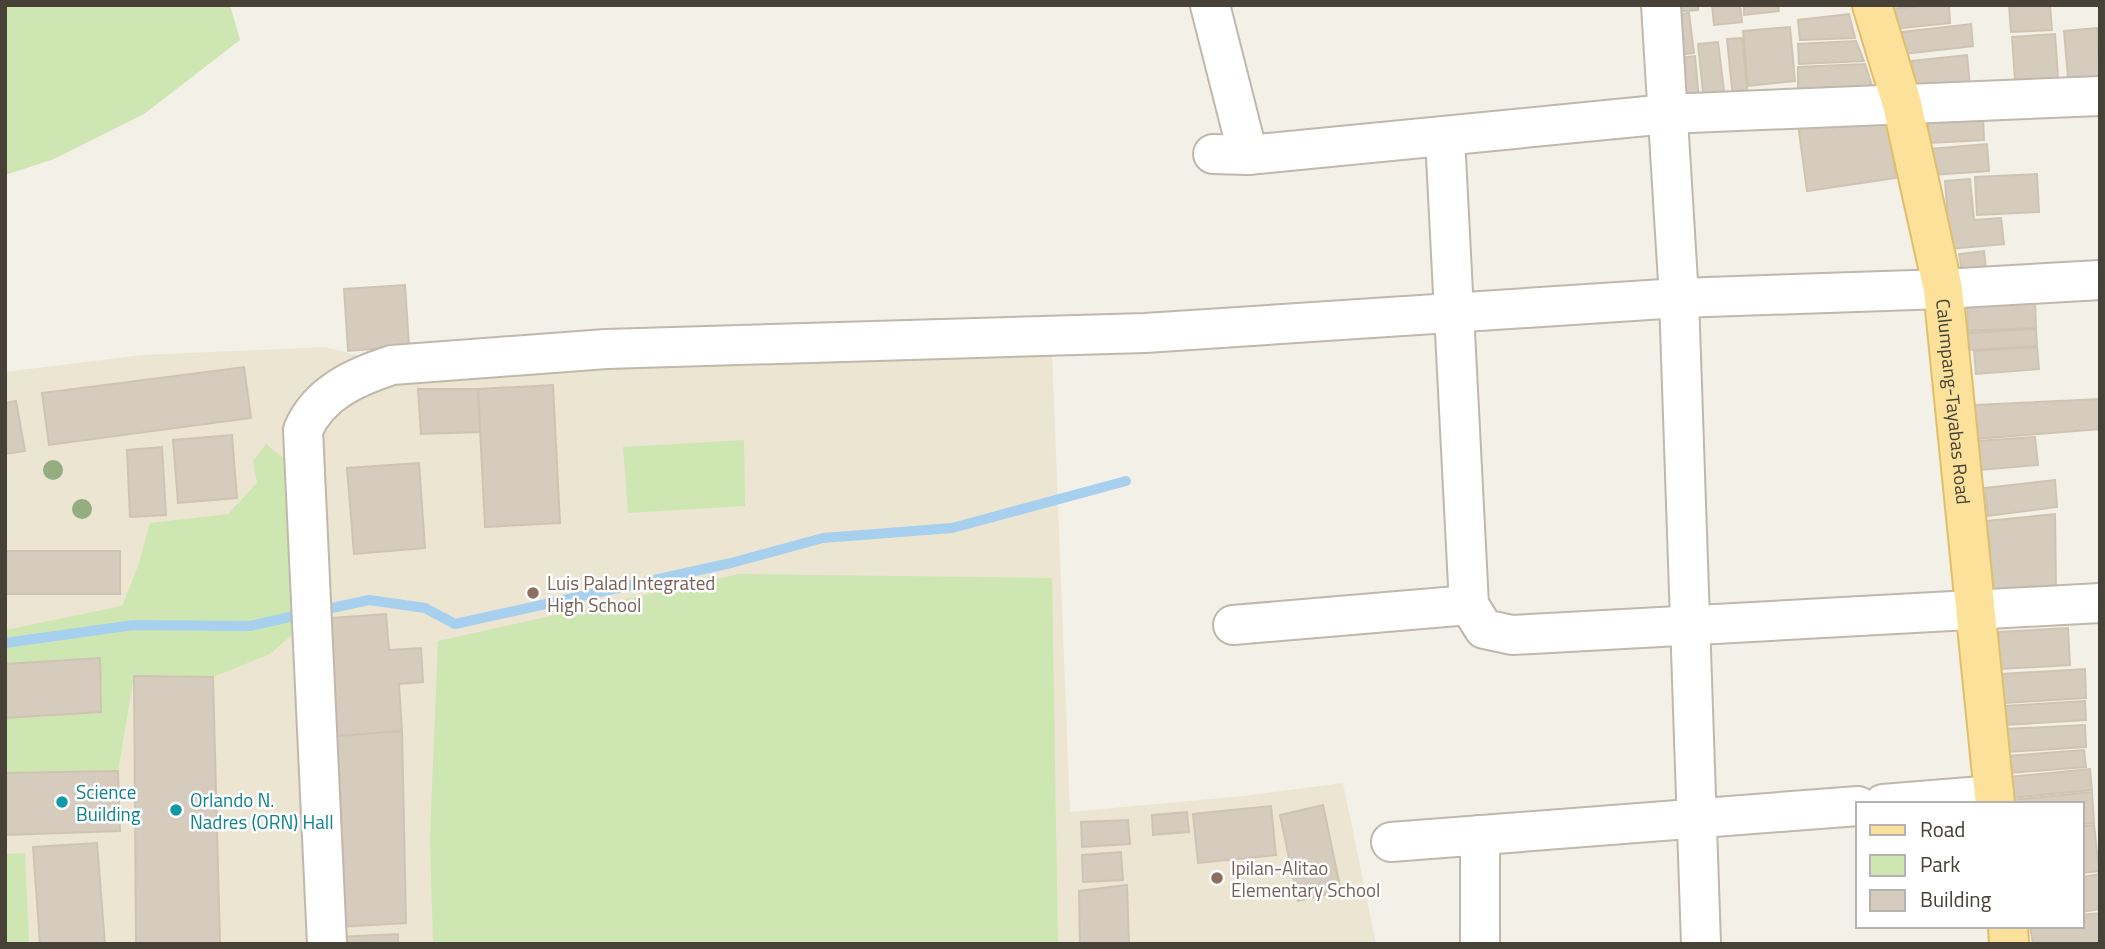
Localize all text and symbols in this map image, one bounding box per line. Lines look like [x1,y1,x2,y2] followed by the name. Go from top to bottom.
[1930,297,1979,506] street label: Calumpang-Tayabas Road
[547,568,715,619] place label: Luis Palad Integrated High School
[525,585,541,601] marker: Luis Palad Integrated High School
[76,777,141,828] place label: Science Building
[190,785,334,836] place label: Orlando N. Nadres (ORN) Hall
[54,794,70,810] marker: Science Building
[168,802,184,818] marker: Orlando N. Nadres (ORN) Hall
[1856,802,2084,928] legend
[1920,813,1965,845] text: Road
[1920,848,1960,880] text: Park
[1231,853,1380,904] place label: Ipilan-Alitao Elementary School
[1209,870,1225,886] marker: Ipilan-Alitao Elementary School
[1920,883,1992,915] text: Building

